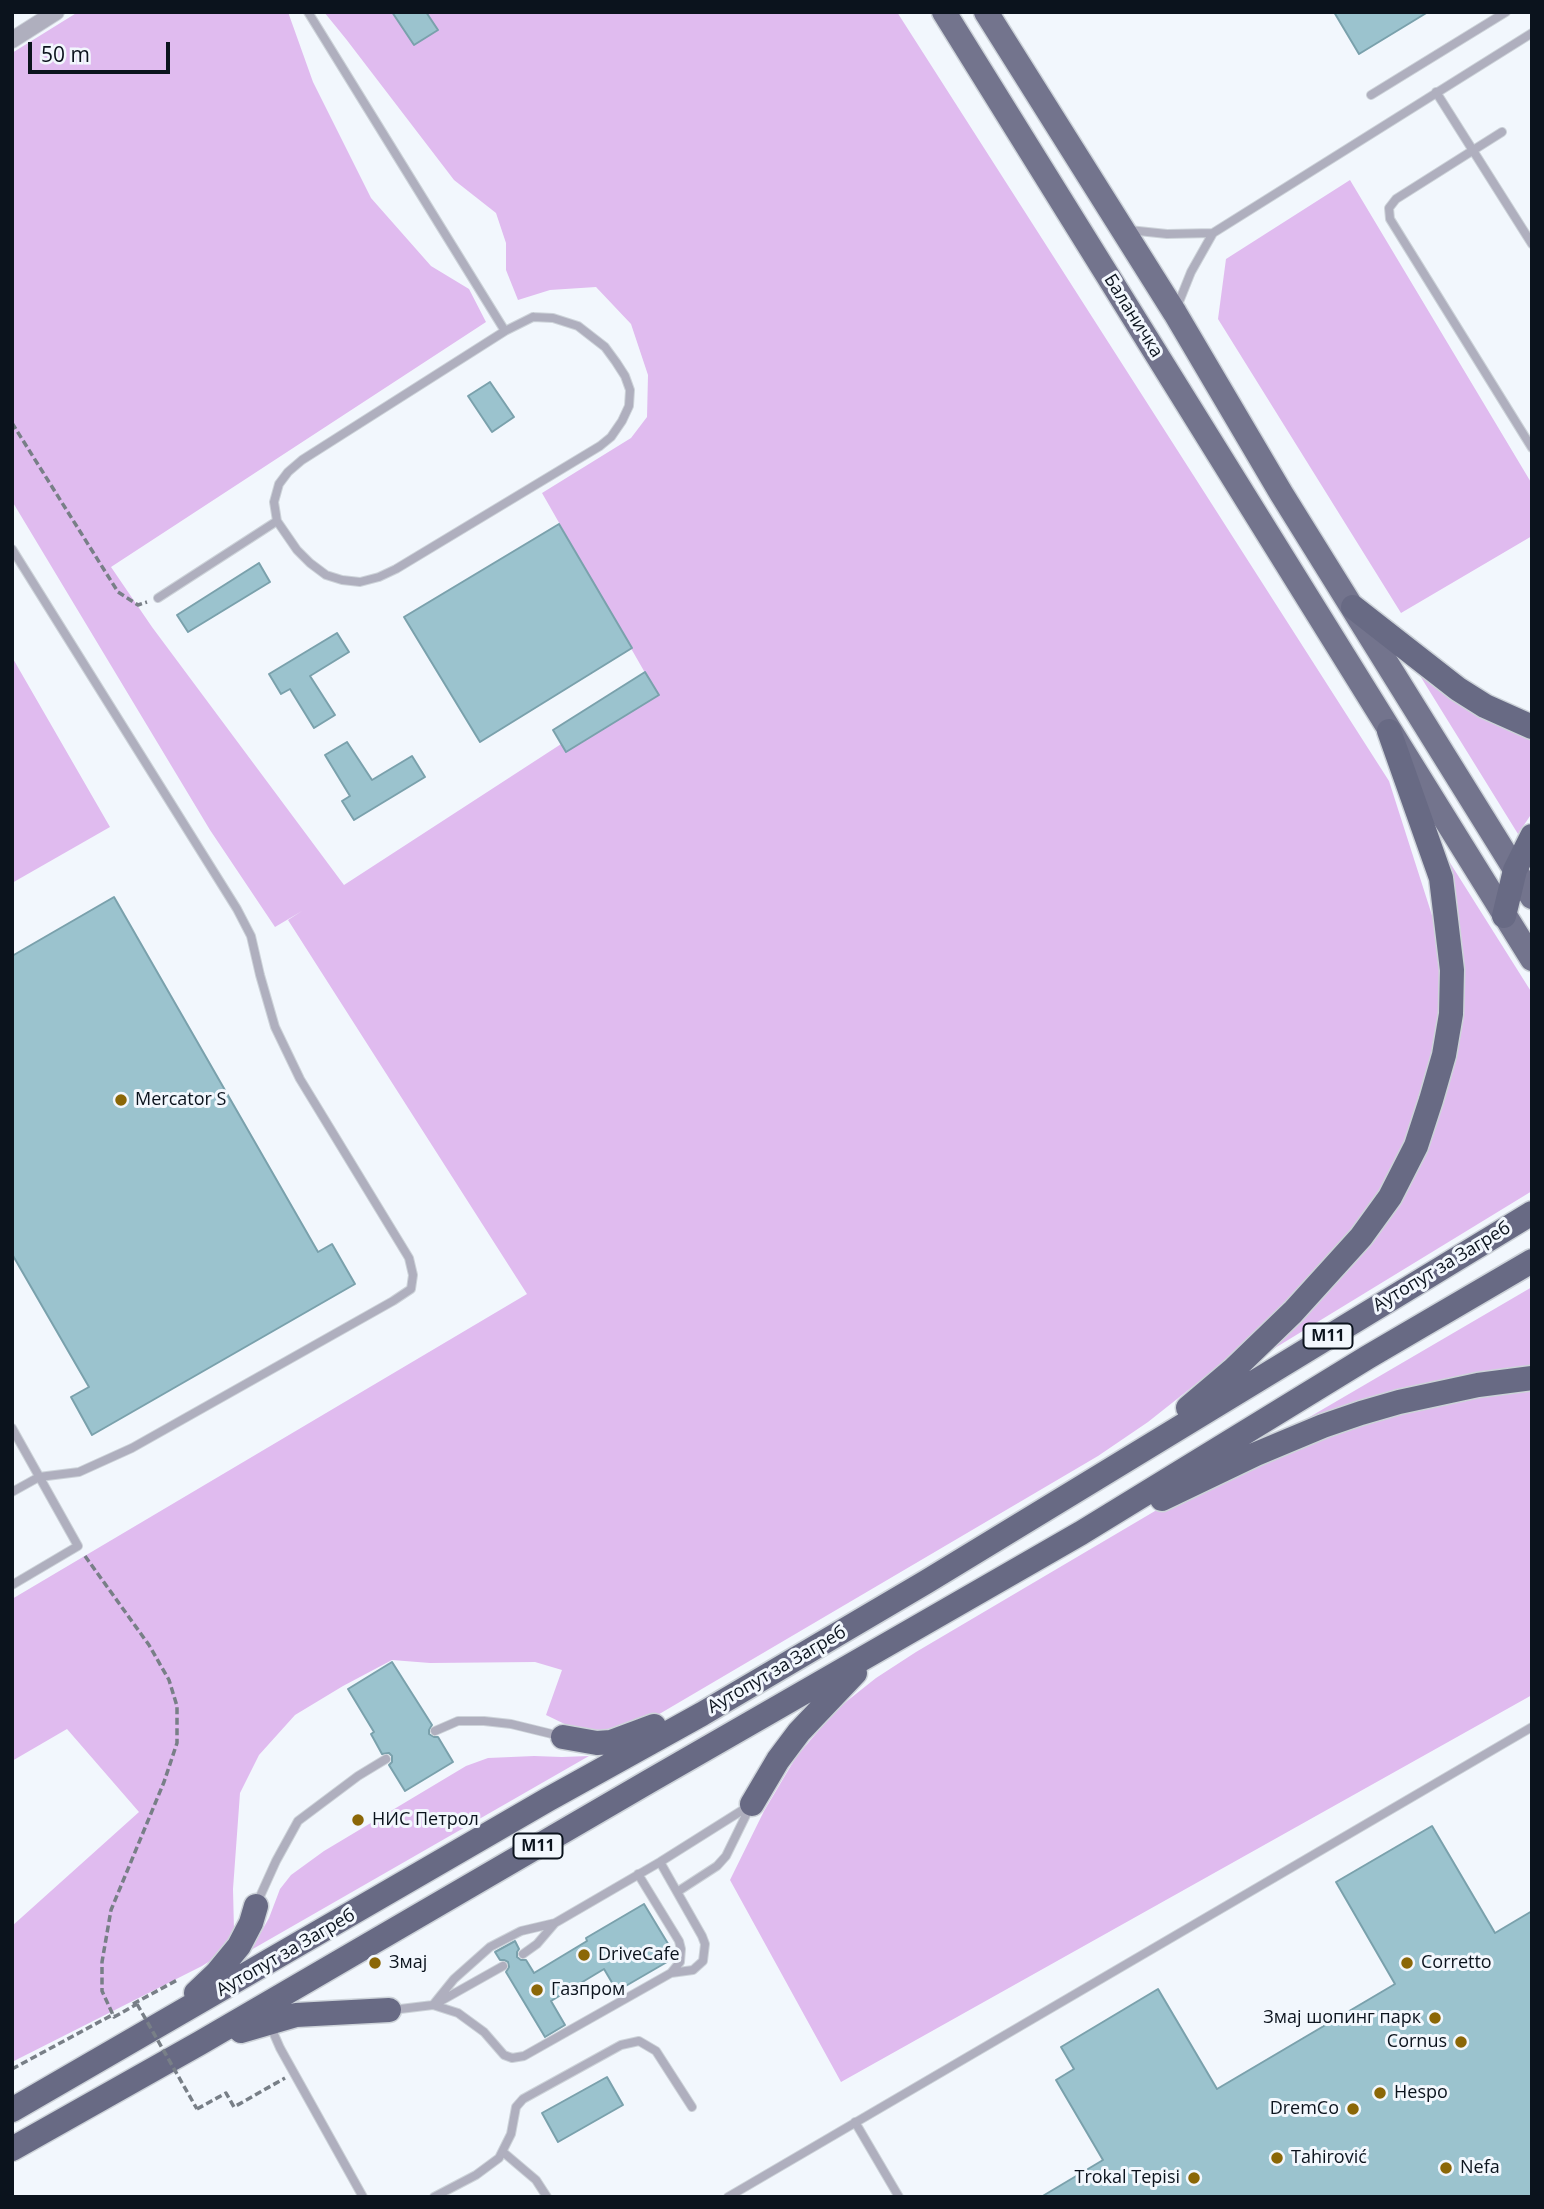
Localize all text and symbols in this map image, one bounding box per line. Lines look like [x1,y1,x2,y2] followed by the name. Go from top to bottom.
[32,28,173,72] scale bar
[41,40,90,68] text: 50 m
[1099,270,1167,362] street label: Баланичка
[135,1089,226,1111] place label: Mercator S
[113,1092,129,1108] marker: Mercator S
[1369,1217,1515,1317] street label: Аутопут за Загреб
[1304,1324,1352,1348] road number: M11
[704,1622,850,1718] street label: Аутопут за Загреб
[372,1809,479,1831] place label: НИС Петрол
[350,1812,366,1828] marker: НИС Петрол
[514,1834,562,1858] road number: M11
[213,1905,359,2001] street label: Аутопут за Загреб
[598,1944,680,1966] place label: DriveCafe
[576,1947,592,1963] marker: DriveCafe
[389,1952,427,1974] place label: Змај
[1421,1952,1492,1974] place label: Corretto
[367,1955,383,1971] marker: Змај
[1399,1955,1415,1971] marker: Corretto
[551,1979,625,2001] place label: Газпром
[529,1982,545,1998] marker: Газпром
[1263,2007,1421,2029] place label: Змај шопинг парк
[1427,2010,1443,2026] marker: Змај шопинг парк
[1387,2031,1447,2053] place label: Cornus
[1453,2034,1469,2050] marker: Cornus
[1394,2082,1448,2104] place label: Hespo
[1372,2085,1388,2101] marker: Hespo
[1270,2098,1339,2120] place label: DremCo
[1345,2101,1361,2117] marker: DremCo
[1291,2147,1367,2169] place label: Tahirović
[1269,2150,1285,2166] marker: Tahirović
[1460,2157,1500,2179] place label: Nefa
[1438,2160,1454,2176] marker: Nefa
[1075,2167,1180,2189] place label: Trokal Tepisi
[1186,2170,1202,2186] marker: Trokal Tepisi

